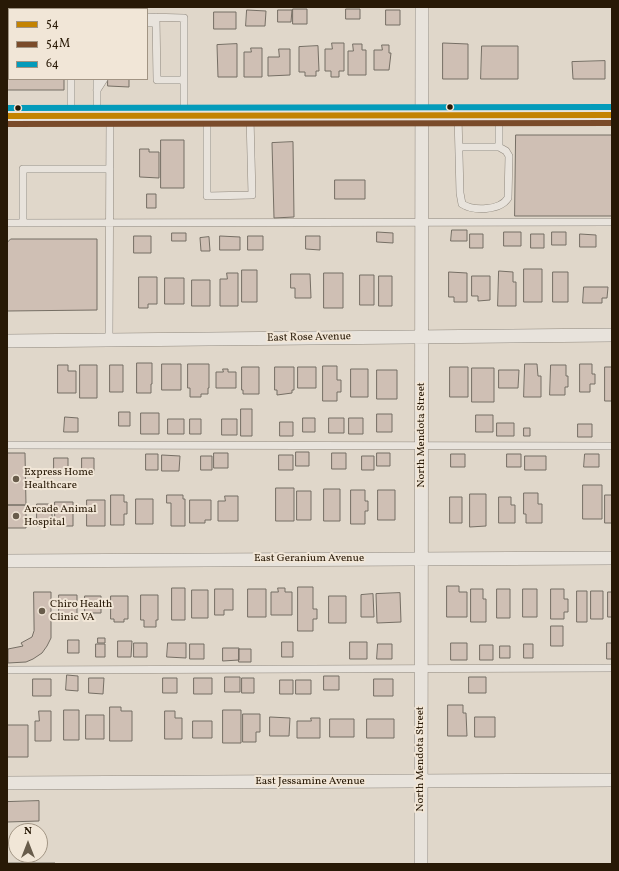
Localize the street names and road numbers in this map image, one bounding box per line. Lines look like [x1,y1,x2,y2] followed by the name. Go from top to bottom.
[267,331,351,345] street label: East Rose Avenue
[415,382,429,488] street label: North Mendota Street
[254,552,364,566] street label: East Geranium Avenue
[414,706,428,812] street label: North Mendota Street
[255,775,365,789] street label: East Jessamine Avenue

